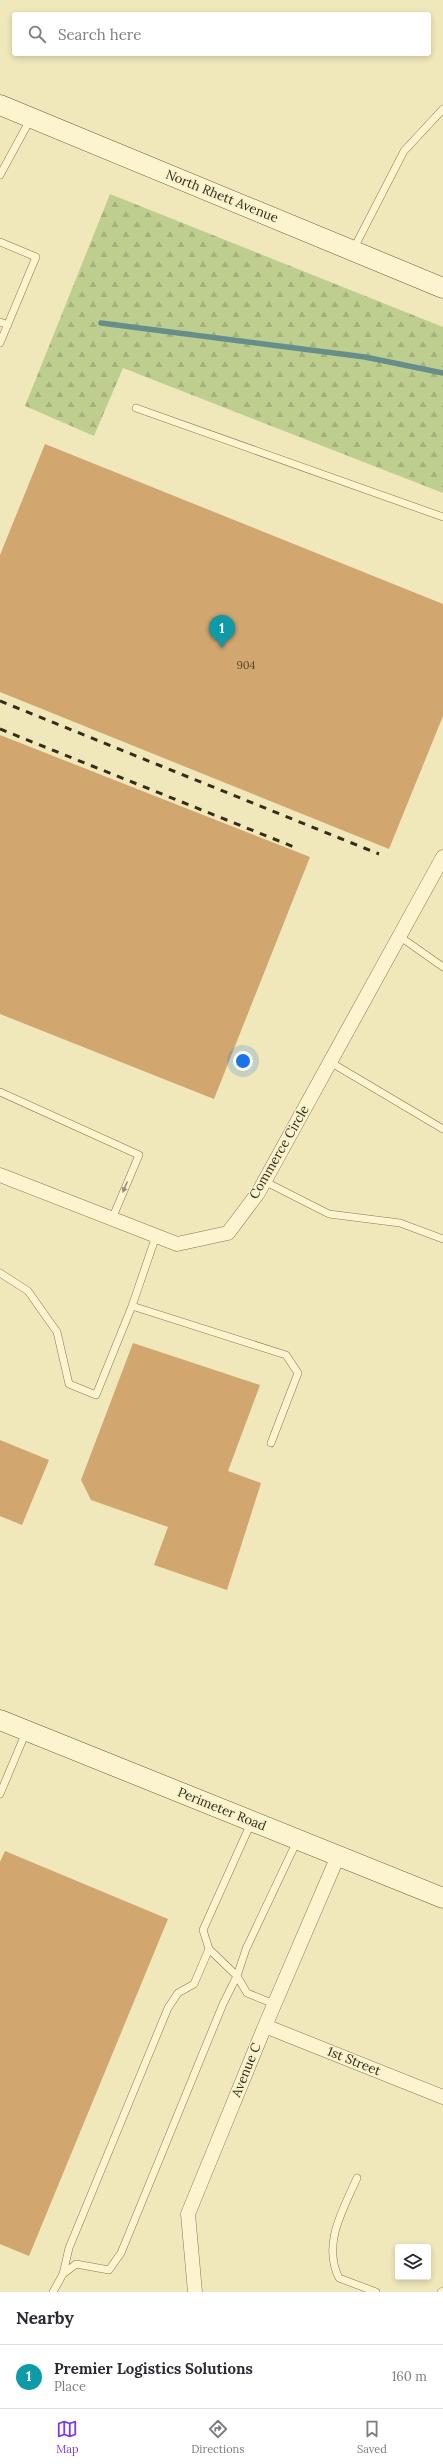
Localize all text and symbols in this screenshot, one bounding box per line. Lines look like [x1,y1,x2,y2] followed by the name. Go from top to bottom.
[12,12,431,56] search box
[26,23,48,45] icon: search
[58,25,141,44] text: Search here
[163,166,281,226] street label: North Rhett Avenue
[209,615,235,648] pin: 1
[236,658,256,672] house number: 904
[233,1051,253,1071] your location
[245,1102,313,1202] street label: Commerce Circle
[122,1181,128,1192] one-way arrow
[175,1784,269,1835] street label: Perimeter Road
[227,2041,264,2100] street label: Avenue C
[325,2043,383,2079] street label: 1st Street
[395,2244,431,2280] map controls
[395,2244,431,2280] button: layers
[16,2307,74,2329] text: Nearby
[54,2359,253,2378] text: Premier Logistics Solutions
[26,2368,32,2385] text: 1
[392,2368,427,2385] text: 160 m
[54,2378,86,2395] text: Place
[56,2418,79,2456] tab: Map
[191,2418,244,2456] tab: Directions
[357,2418,387,2456] tab: Saved

